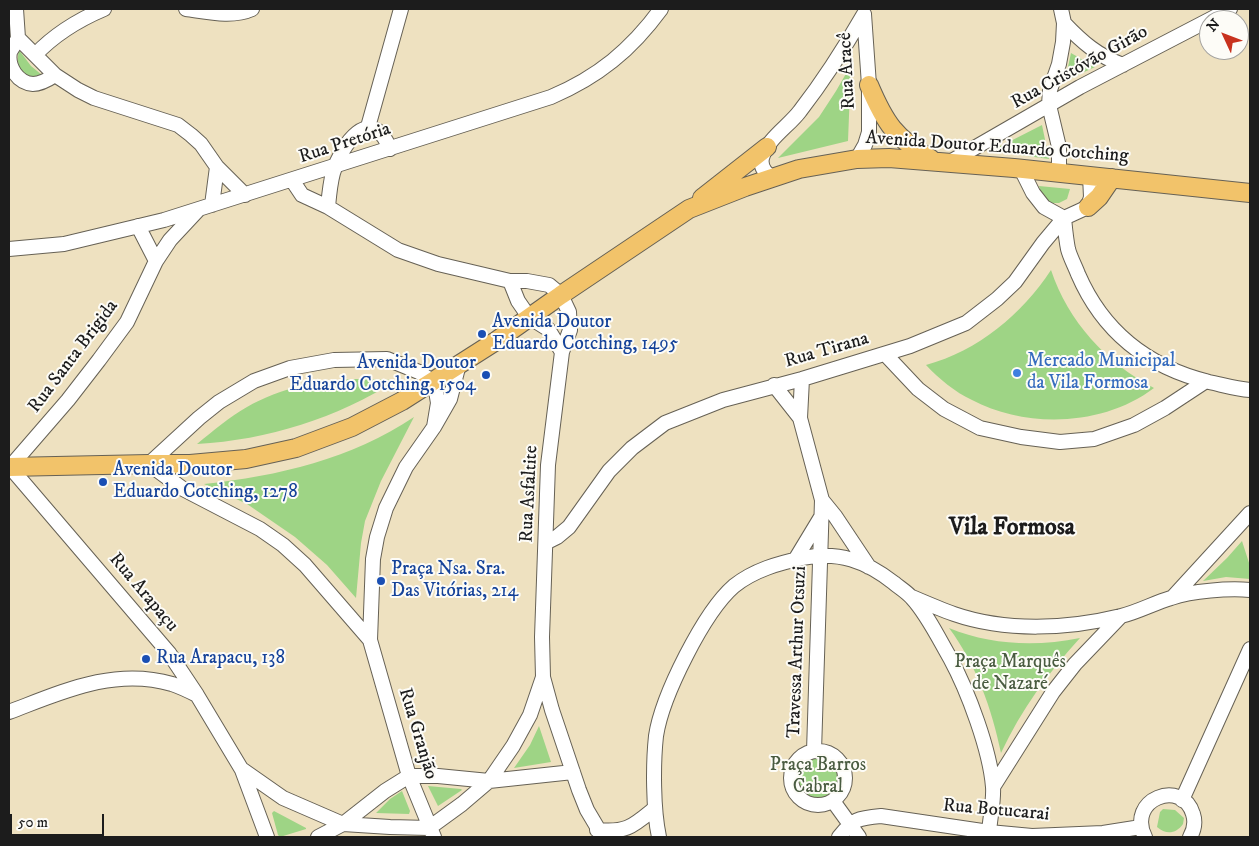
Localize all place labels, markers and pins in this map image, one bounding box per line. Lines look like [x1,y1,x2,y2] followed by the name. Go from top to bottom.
[492,312,678,356] place label: Avenida Doutor Eduardo Cotching, 1495
[476,328,488,340] marker: Avenida Doutor Eduardo Cotching, 1495
[1027,351,1175,395] place label: Mercado Municipal da Vila Formosa
[289,353,476,397] place label: Avenida Doutor Eduardo Cotching, 1504
[1011,367,1023,379] marker: Mercado Municipal da Vila Formosa
[480,369,492,381] marker: Avenida Doutor Eduardo Cotching, 1504
[113,460,298,504] place label: Avenida Doutor Eduardo Cotching, 1278
[97,476,109,488] marker: Avenida Doutor Eduardo Cotching, 1278
[391,559,518,603] place label: Praça Nsa. Sra. Das Vitórias, 214
[375,575,387,587] marker: Praça Nsa. Sra. Das Vitórias, 214
[156,648,285,670] place label: Rua Arapacu, 138
[140,653,152,665] marker: Rua Arapacu, 138

